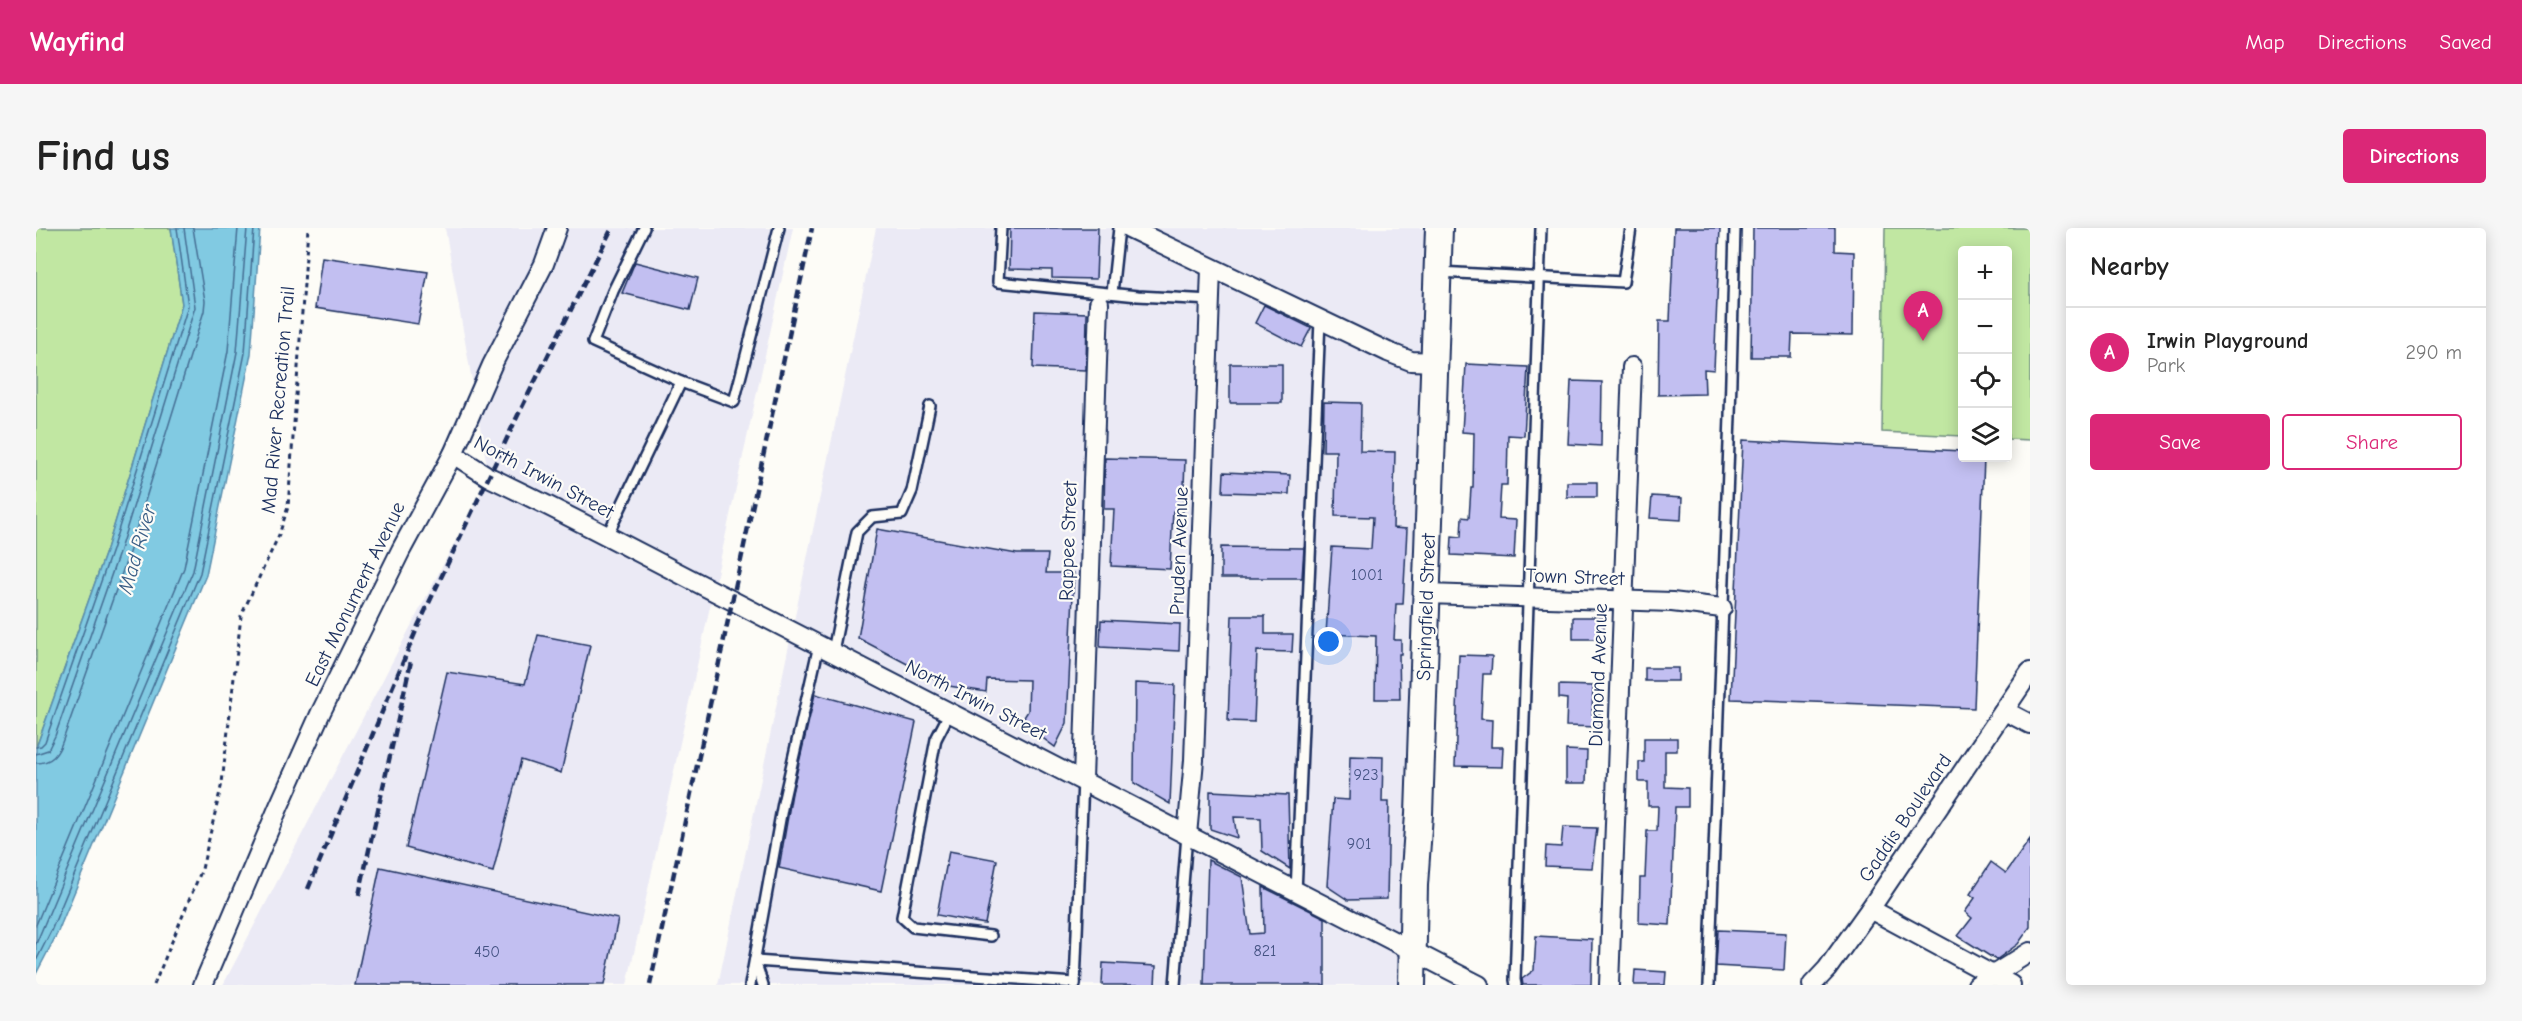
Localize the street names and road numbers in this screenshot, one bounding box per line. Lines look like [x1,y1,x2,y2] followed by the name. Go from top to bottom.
[257,285,299,515] street label: Mad River Recreation Trail
[470,430,619,524] street label: North Irwin Street
[1054,479,1082,601] street label: Rappee Street
[1165,486,1193,616] street label: Pruden Avenue
[300,498,410,690] street label: East Monument Avenue
[1412,532,1440,681] street label: Springfield Street
[1525,564,1626,590] street label: Town Street
[1584,603,1612,747] street label: Diamond Avenue
[902,655,1051,746] street label: North Irwin Street
[1854,750,1956,886] street label: Gaddis Boulevard

